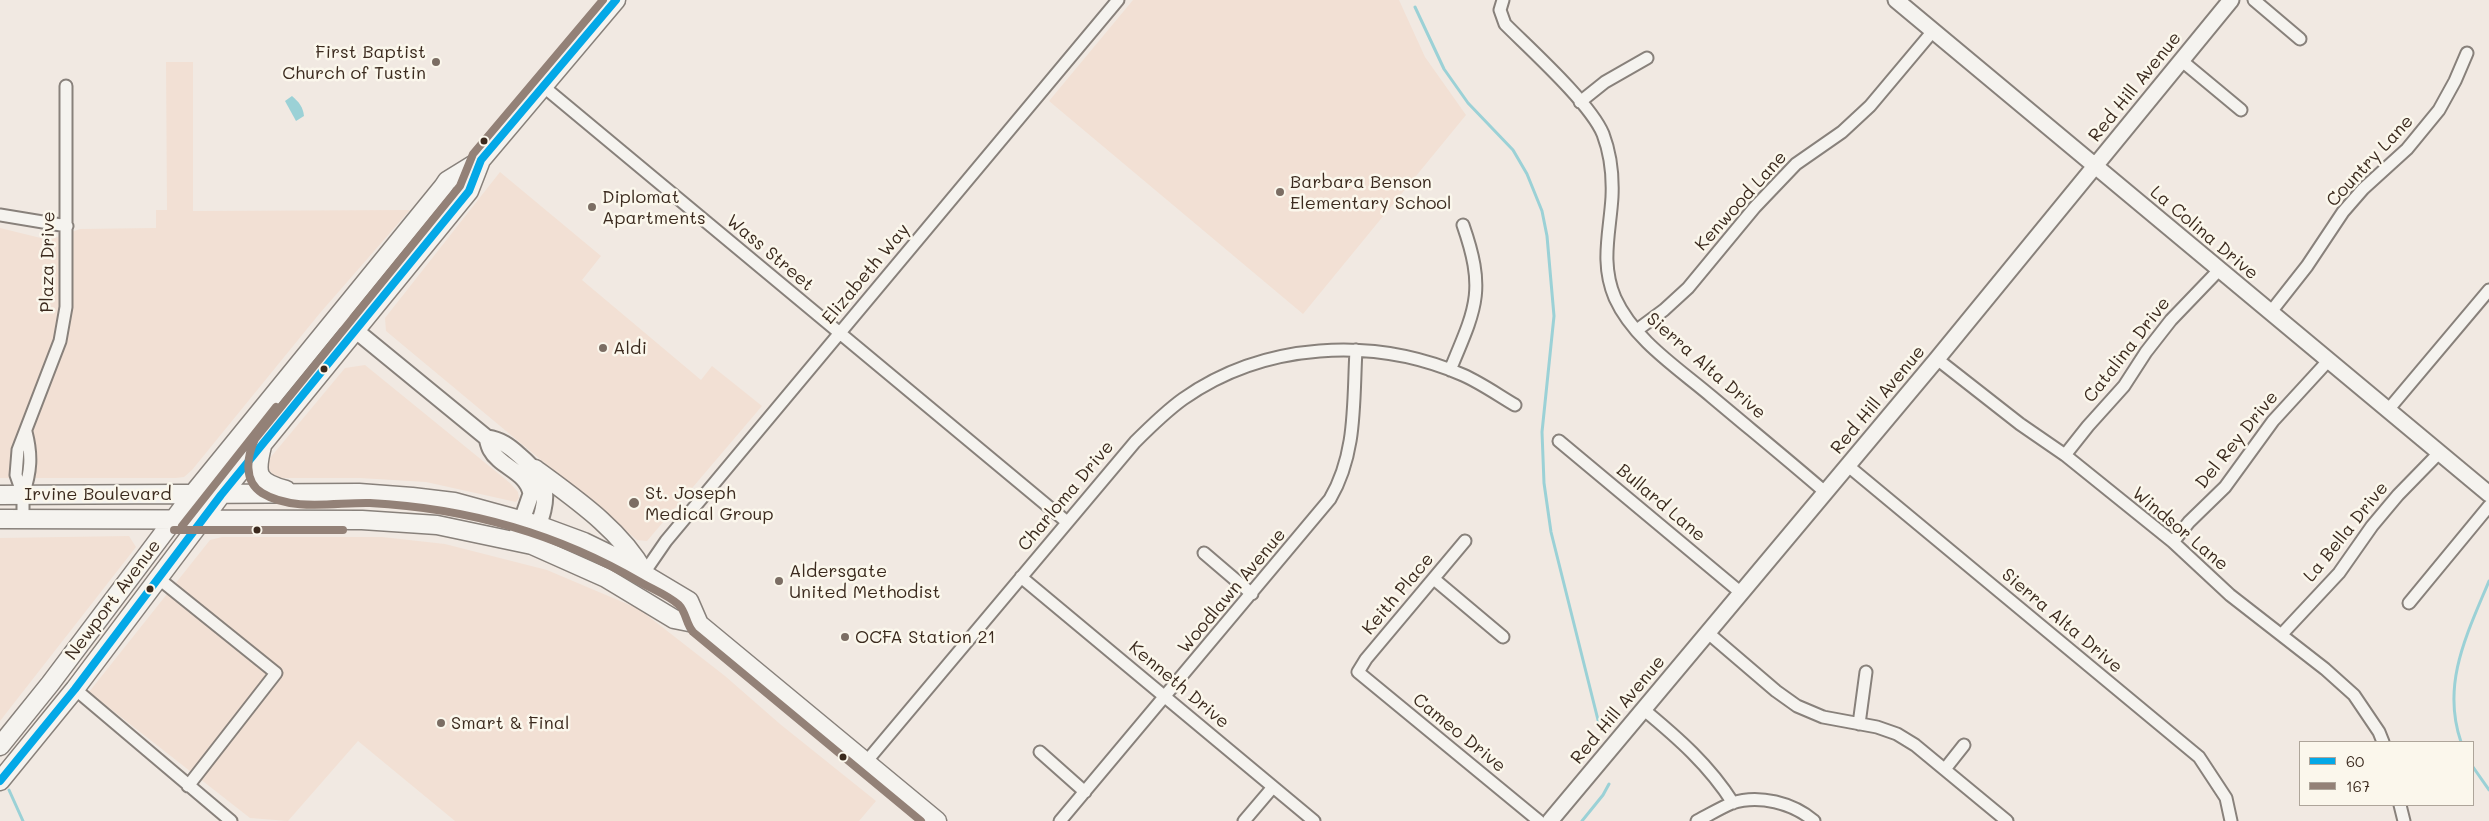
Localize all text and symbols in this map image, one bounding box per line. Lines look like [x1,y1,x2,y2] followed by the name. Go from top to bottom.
[2084,28,2186,146] street label: Red Hill Avenue
[282,41,426,84] place label: First Baptist Church of Tustin
[430,56,442,68] marker: First Baptist Church of Tustin
[2322,111,2418,211] street label: Country Lane
[479,136,489,146] unlabelled marker
[1691,147,1791,255] street label: Kenwood Lane
[1290,171,1451,213] place label: Barbara Benson Elementary School
[2146,181,2262,285] street label: La Colina Drive
[602,186,706,228] place label: Diplomat Apartments
[1274,186,1286,198] marker: Barbara Benson Elementary School
[586,201,598,213] marker: Diplomat Apartments
[722,210,818,296] street label: Wass Street
[36,211,60,313] street label: Plaza Drive
[818,219,914,329] street label: Elizabeth Way
[2079,293,2175,407] street label: Catalina Drive
[1642,308,1770,424] street label: Sierra Alta Drive
[613,337,647,359] place label: Aldi
[1826,341,1930,459] street label: Red Hill Avenue
[597,342,609,354] marker: Aldi
[319,364,329,374] unlabelled marker
[2191,387,2283,493] street label: Del Rey Drive
[1014,436,1118,556] street label: Charloma Drive
[1612,460,1710,546] street label: Bullard Lane
[2299,478,2393,586] street label: La Bella Drive
[645,482,773,524] place label: St. Joseph Medical Group
[24,483,172,505] street label: Irvine Boulevard
[2128,483,2232,575] street label: Windsor Lane
[627,496,641,510] marker: St. Joseph Medical Group
[1174,524,1290,658] street label: Woodlawn Avenue
[252,525,262,535] unlabelled marker
[61,536,165,664] street label: Newport Avenue
[1358,549,1438,639] street label: Keith Place
[789,560,941,602] place label: Aldersgate United Methodist
[1997,564,2127,678] street label: Sierra Alta Drive
[773,575,785,587] marker: Aldersgate United Methodist
[145,584,155,594] unlabelled marker
[855,626,996,648] place label: OCFA Station 21
[839,631,851,643] marker: OCFA Station 21
[1124,637,1234,733] street label: Kenneth Drive
[1566,651,1670,769] street label: Red Hill Avenue
[1408,689,1510,777] street label: Cameo Drive
[451,712,569,734] place label: Smart & Final
[435,717,447,729] marker: Smart & Final
[2299,741,2474,806] legend
[2346,751,2364,771] text: 60
[838,752,848,762] unlabelled marker
[2346,776,2370,796] text: 167

